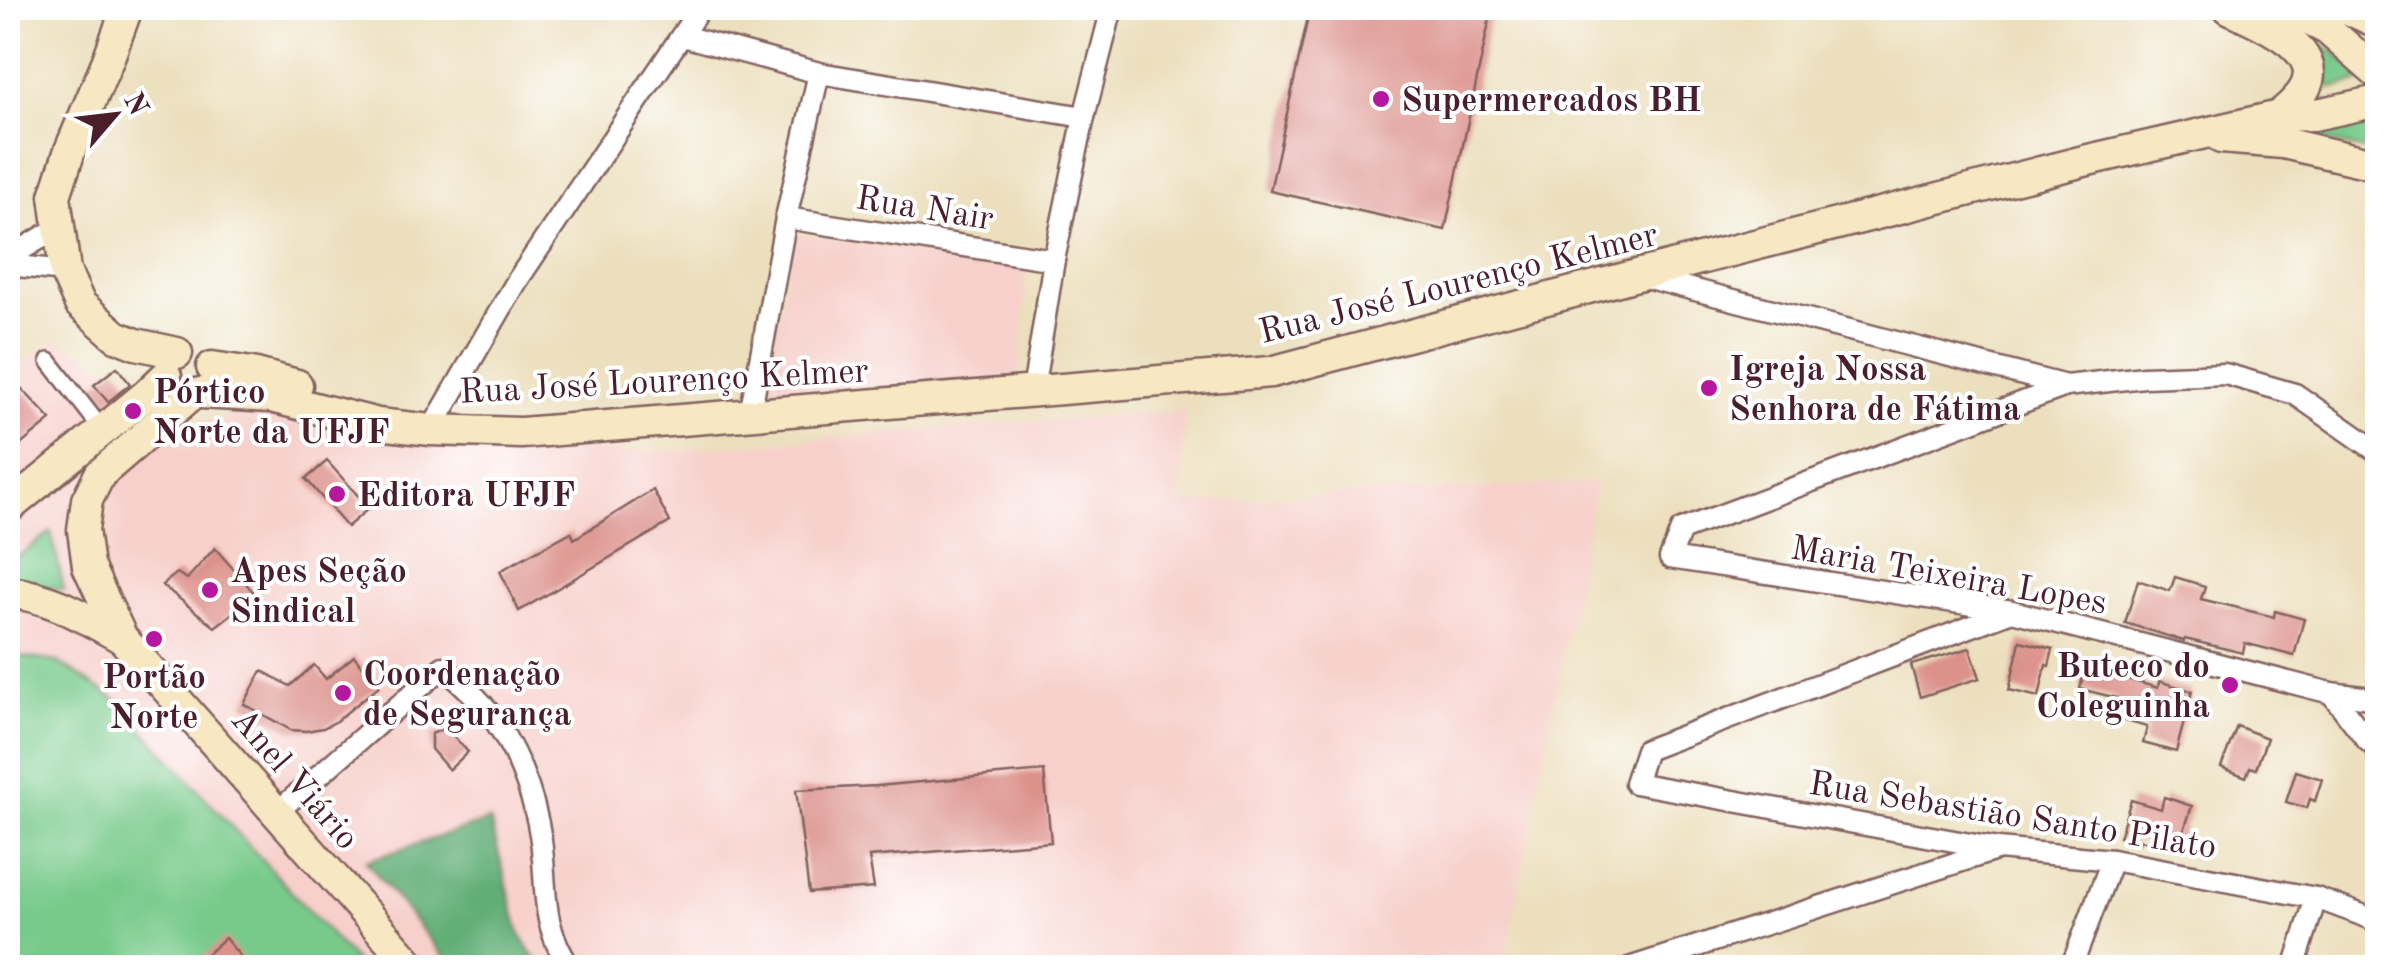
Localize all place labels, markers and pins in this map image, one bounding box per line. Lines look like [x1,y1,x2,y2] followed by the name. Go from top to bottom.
[1401,84,1702,119] place label: Supermercados BH
[1370,88,1392,110] marker: Supermercados BH
[1729,353,2021,428] place label: Igreja Nossa Senhora de Fátima
[153,376,390,451] place label: Pórtico Norte da UFJF
[1698,377,1720,399] marker: Igreja Nossa Senhora de Fátima
[122,400,144,422] marker: Pórtico Norte da UFJF
[357,479,575,514] place label: Editora UFJF
[326,483,348,505] marker: Editora UFJF
[230,555,407,630] place label: Apes Seção Sindical
[199,579,221,601] marker: Apes Seção Sindical
[143,628,165,650] marker: Portão Norte
[2036,650,2210,725] place label: Buteco do Coleguinha
[363,658,572,733] place label: Coordenação de Segurança
[102,661,206,736] place label: Portão Norte
[2219,674,2241,696] marker: Buteco do Coleguinha
[332,682,354,704] marker: Coordenação de Segurança

